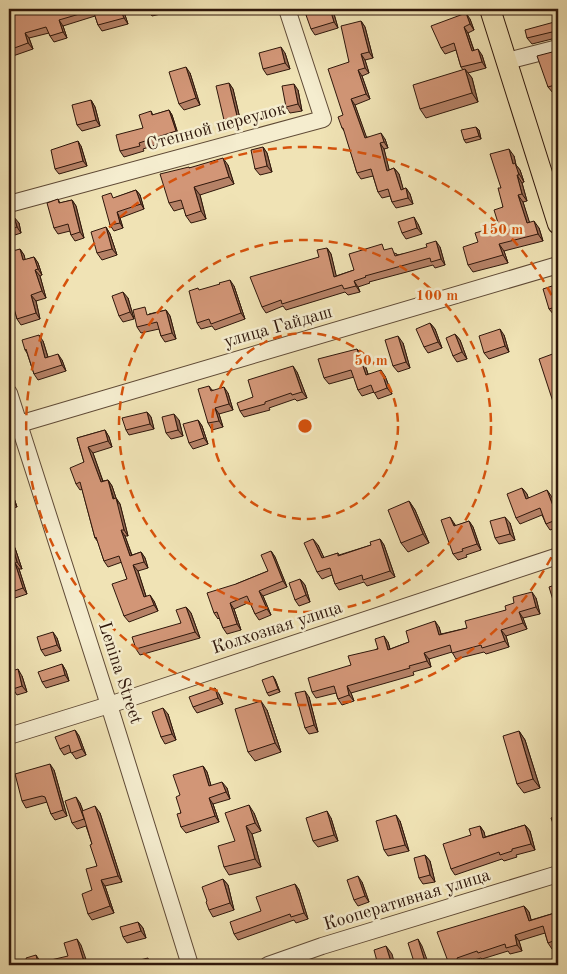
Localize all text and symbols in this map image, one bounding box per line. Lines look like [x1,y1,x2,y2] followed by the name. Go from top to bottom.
[144,100,288,154] street label: Степной переулок
[481,223,523,238] text: 150 m
[416,289,458,304] text: 100 m
[222,303,334,351] street label: улица Гайдаш
[354,354,388,369] text: 50 m
[296,417,314,435] centre of rings
[210,598,345,658] street label: Колхозная улица
[95,620,145,726] street label: Lenina Street
[321,866,493,934] street label: Кооперативная улица

